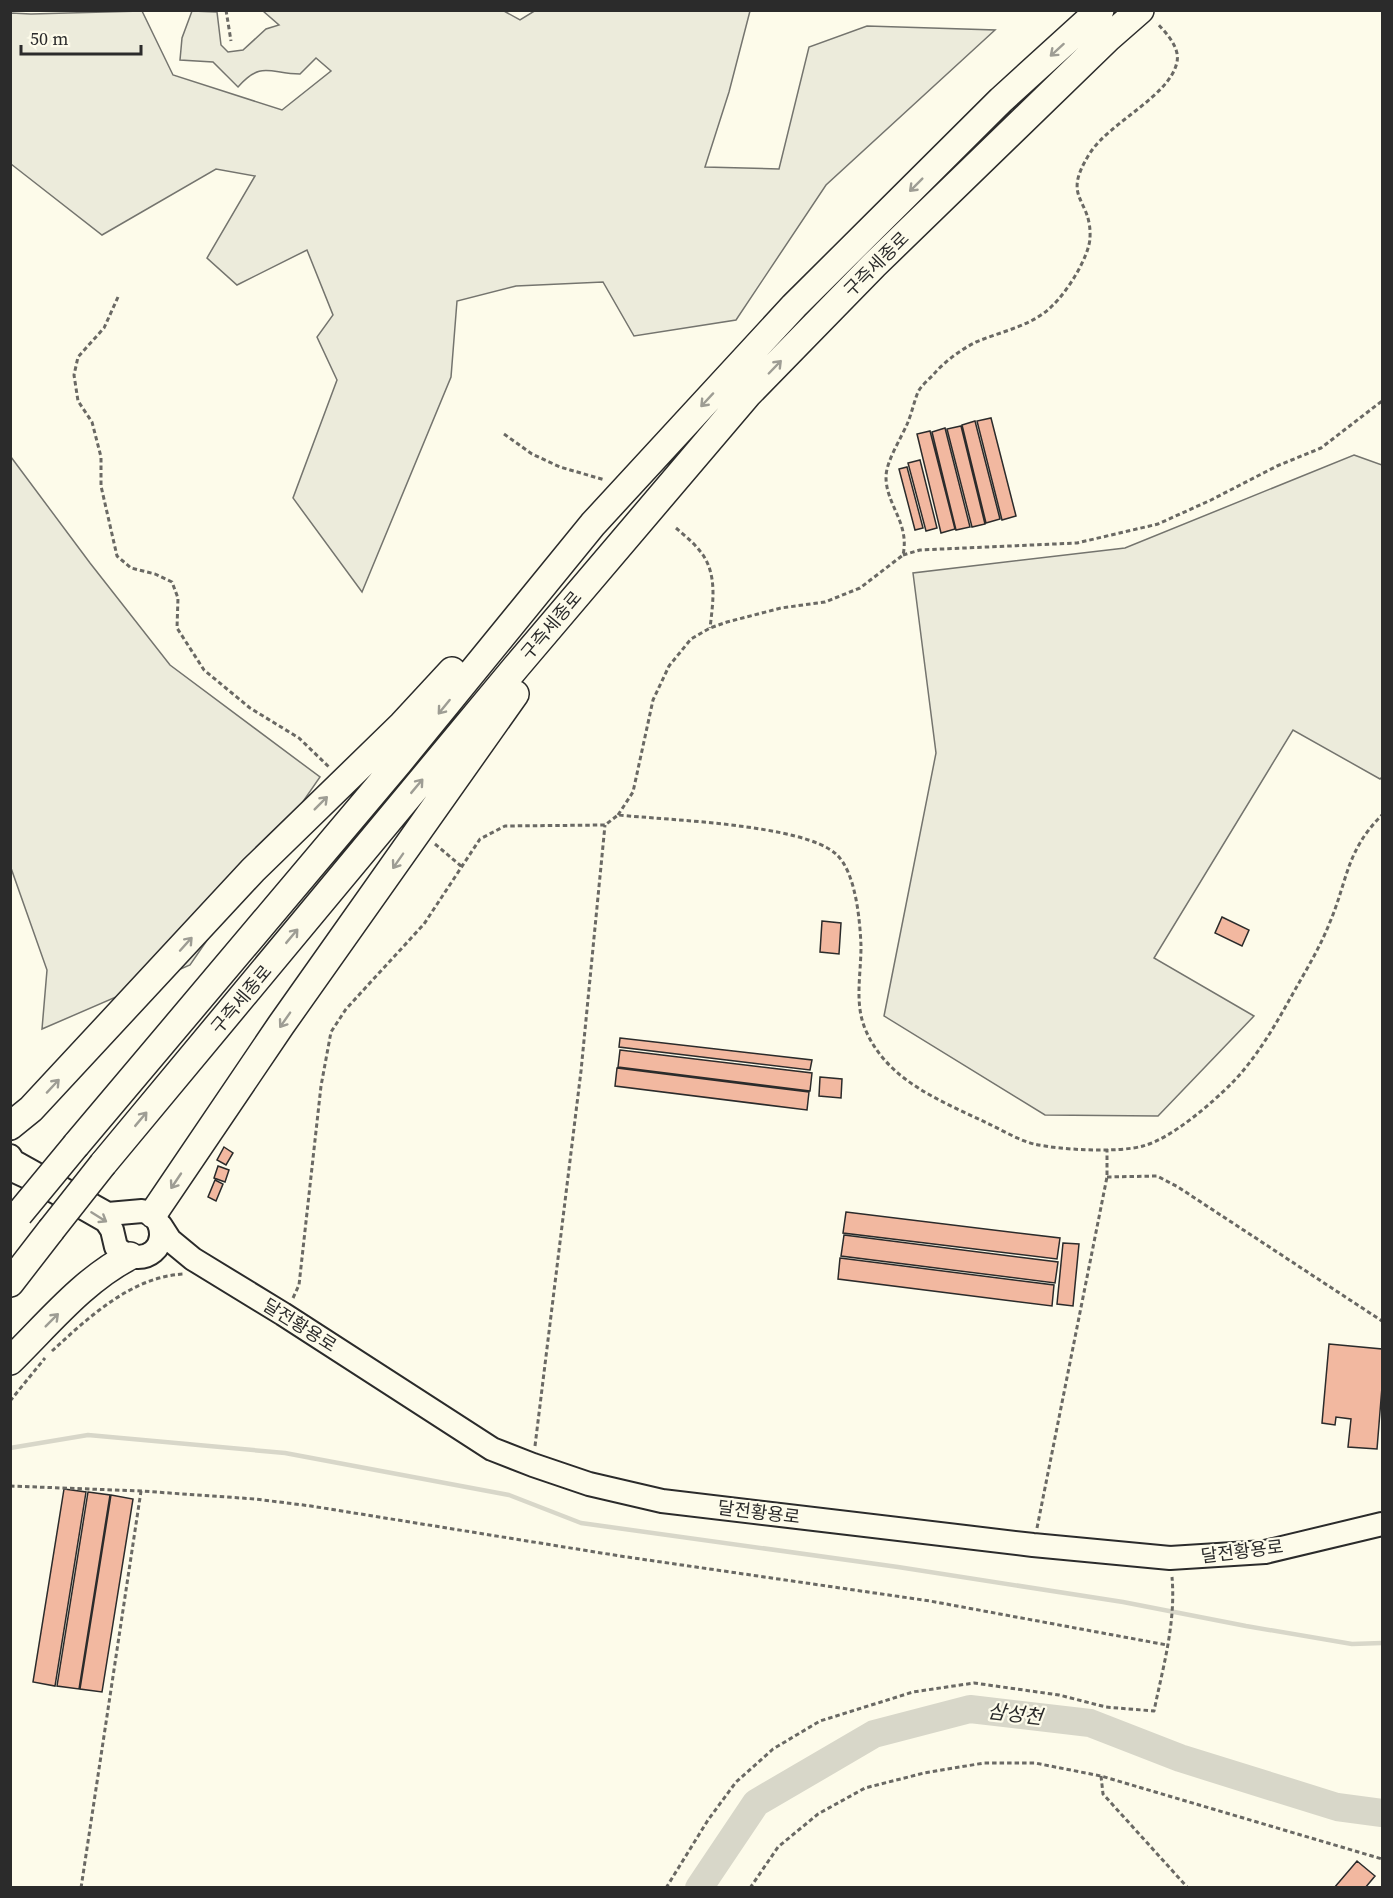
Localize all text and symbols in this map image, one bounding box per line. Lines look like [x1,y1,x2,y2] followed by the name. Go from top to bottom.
[21,18,141,56] scale bar
[30,26,68,51] text: 50 m
[1050,43,1065,57] one-way arrow
[909,177,924,192] one-way arrow
[838,226,914,302] street label: 구즉세종로
[767,359,782,374] one-way arrow
[700,392,714,407] one-way arrow
[515,585,587,665] street label: 구즉세종로
[437,699,450,715] one-way arrow
[410,779,423,795] one-way arrow
[313,795,328,810] one-way arrow
[392,852,404,868] one-way arrow
[285,929,298,945] one-way arrow
[179,936,193,951] one-way arrow
[205,959,277,1039] street label: 구즉세종로
[279,1011,291,1027] one-way arrow
[45,1079,59,1094] one-way arrow
[134,1111,147,1127] one-way arrow
[170,1173,182,1189] one-way arrow
[90,1211,107,1224] one-way arrow
[258,1292,342,1358] street label: 달전황용로
[44,1312,59,1327] one-way arrow
[716,1495,802,1529] street label: 달전황용로
[1199,1534,1285,1568] street label: 달전황용로
[986,1697,1047,1732] water label: 삼성천

